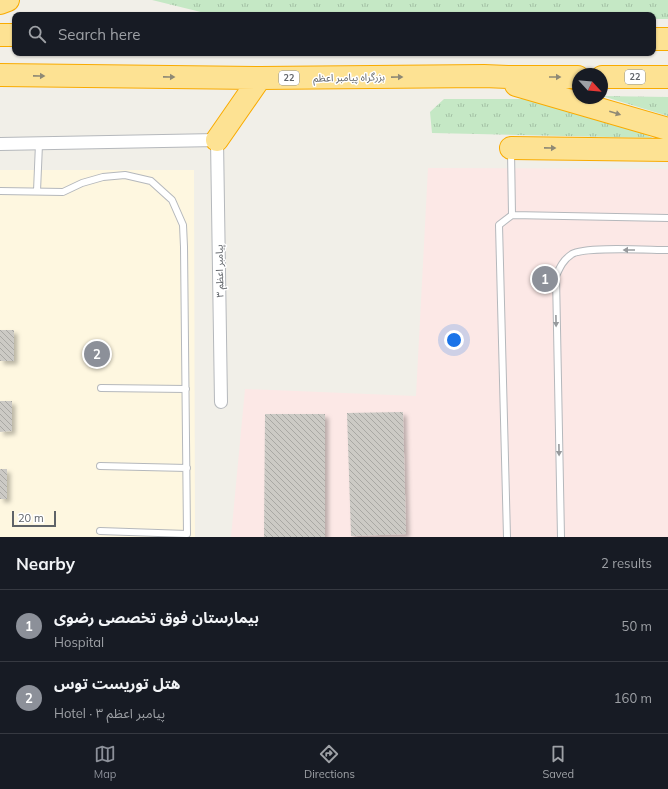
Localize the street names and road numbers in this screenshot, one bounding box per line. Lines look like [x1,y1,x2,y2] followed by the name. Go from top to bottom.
[313,70,385,86] street label: بزرگراه پیامبر اعظم
[625,70,645,84] road number: 22
[279,71,299,85] road number: 22
[213,244,227,298] street label: پیامبر اعظم ۳

